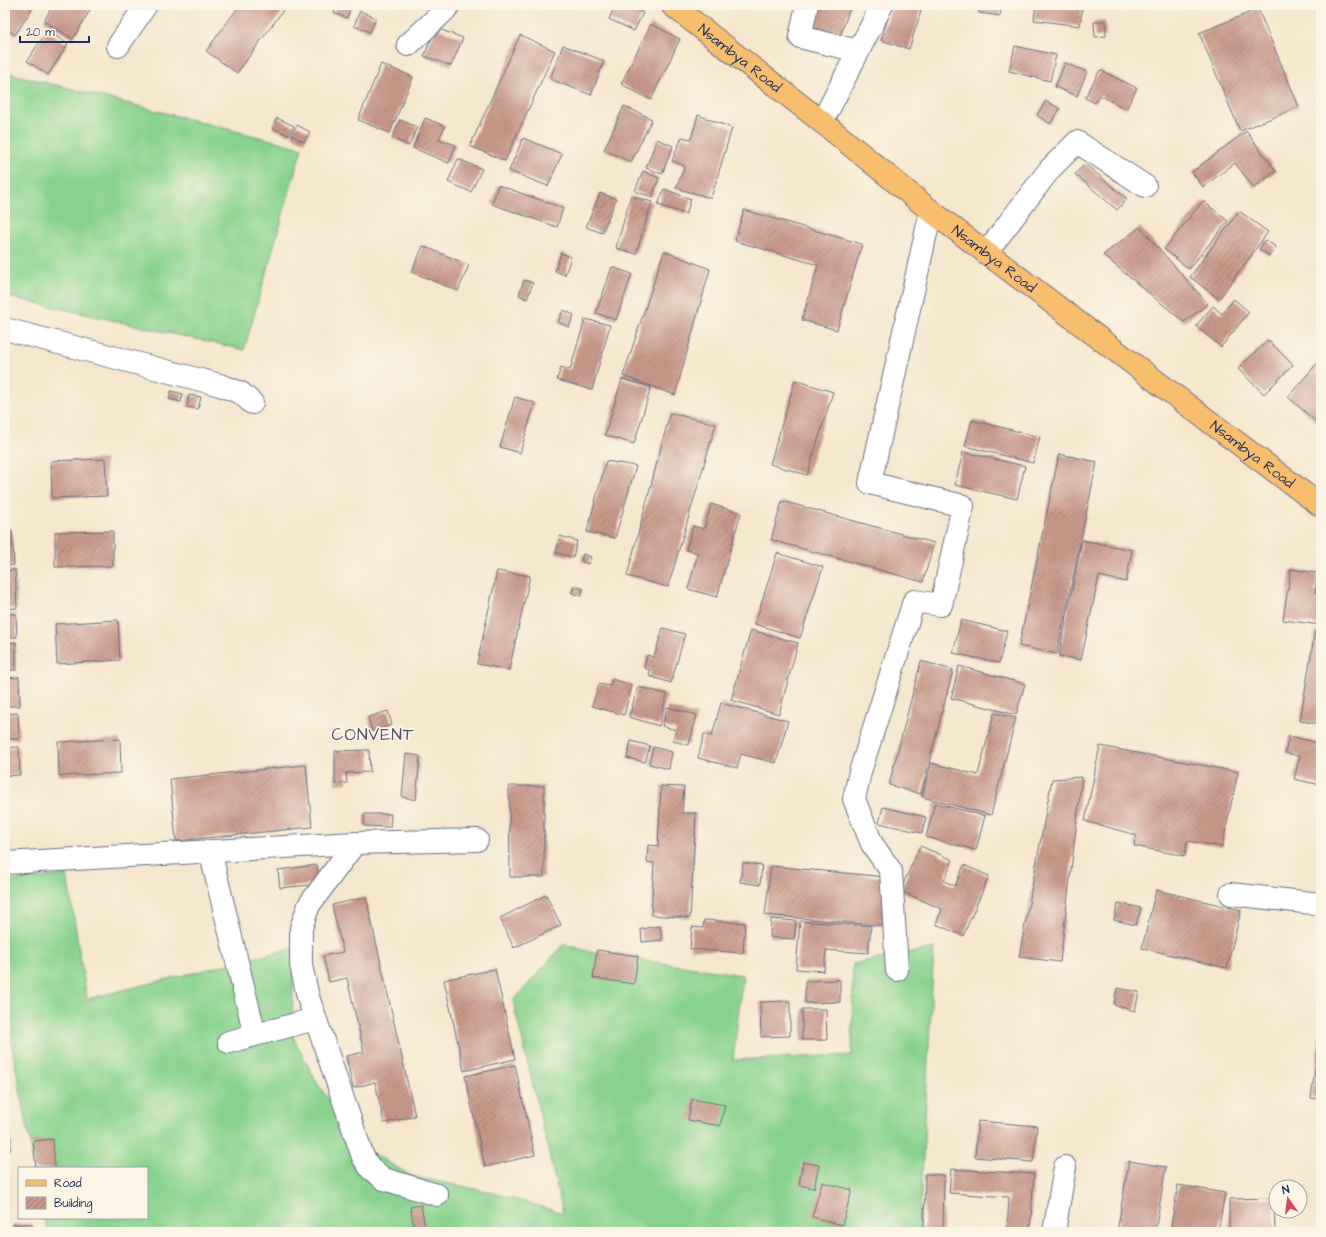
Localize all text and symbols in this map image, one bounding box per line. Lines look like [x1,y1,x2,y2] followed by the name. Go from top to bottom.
[20,18,89,44] scale bar
[693,19,786,98] street label: Nsambya Road
[26,24,55,41] text: 20 m
[947,220,1041,298] street label: Nsambya Road
[1206,416,1299,494] street label: Nsambya Road
[331,723,415,747] district label: CONVENT
[18,1167,148,1219] legend
[54,1175,82,1192] text: Road
[1268,1179,1308,1219] north arrow
[1281,1182,1291,1198] text: N
[54,1195,92,1213] text: Building

